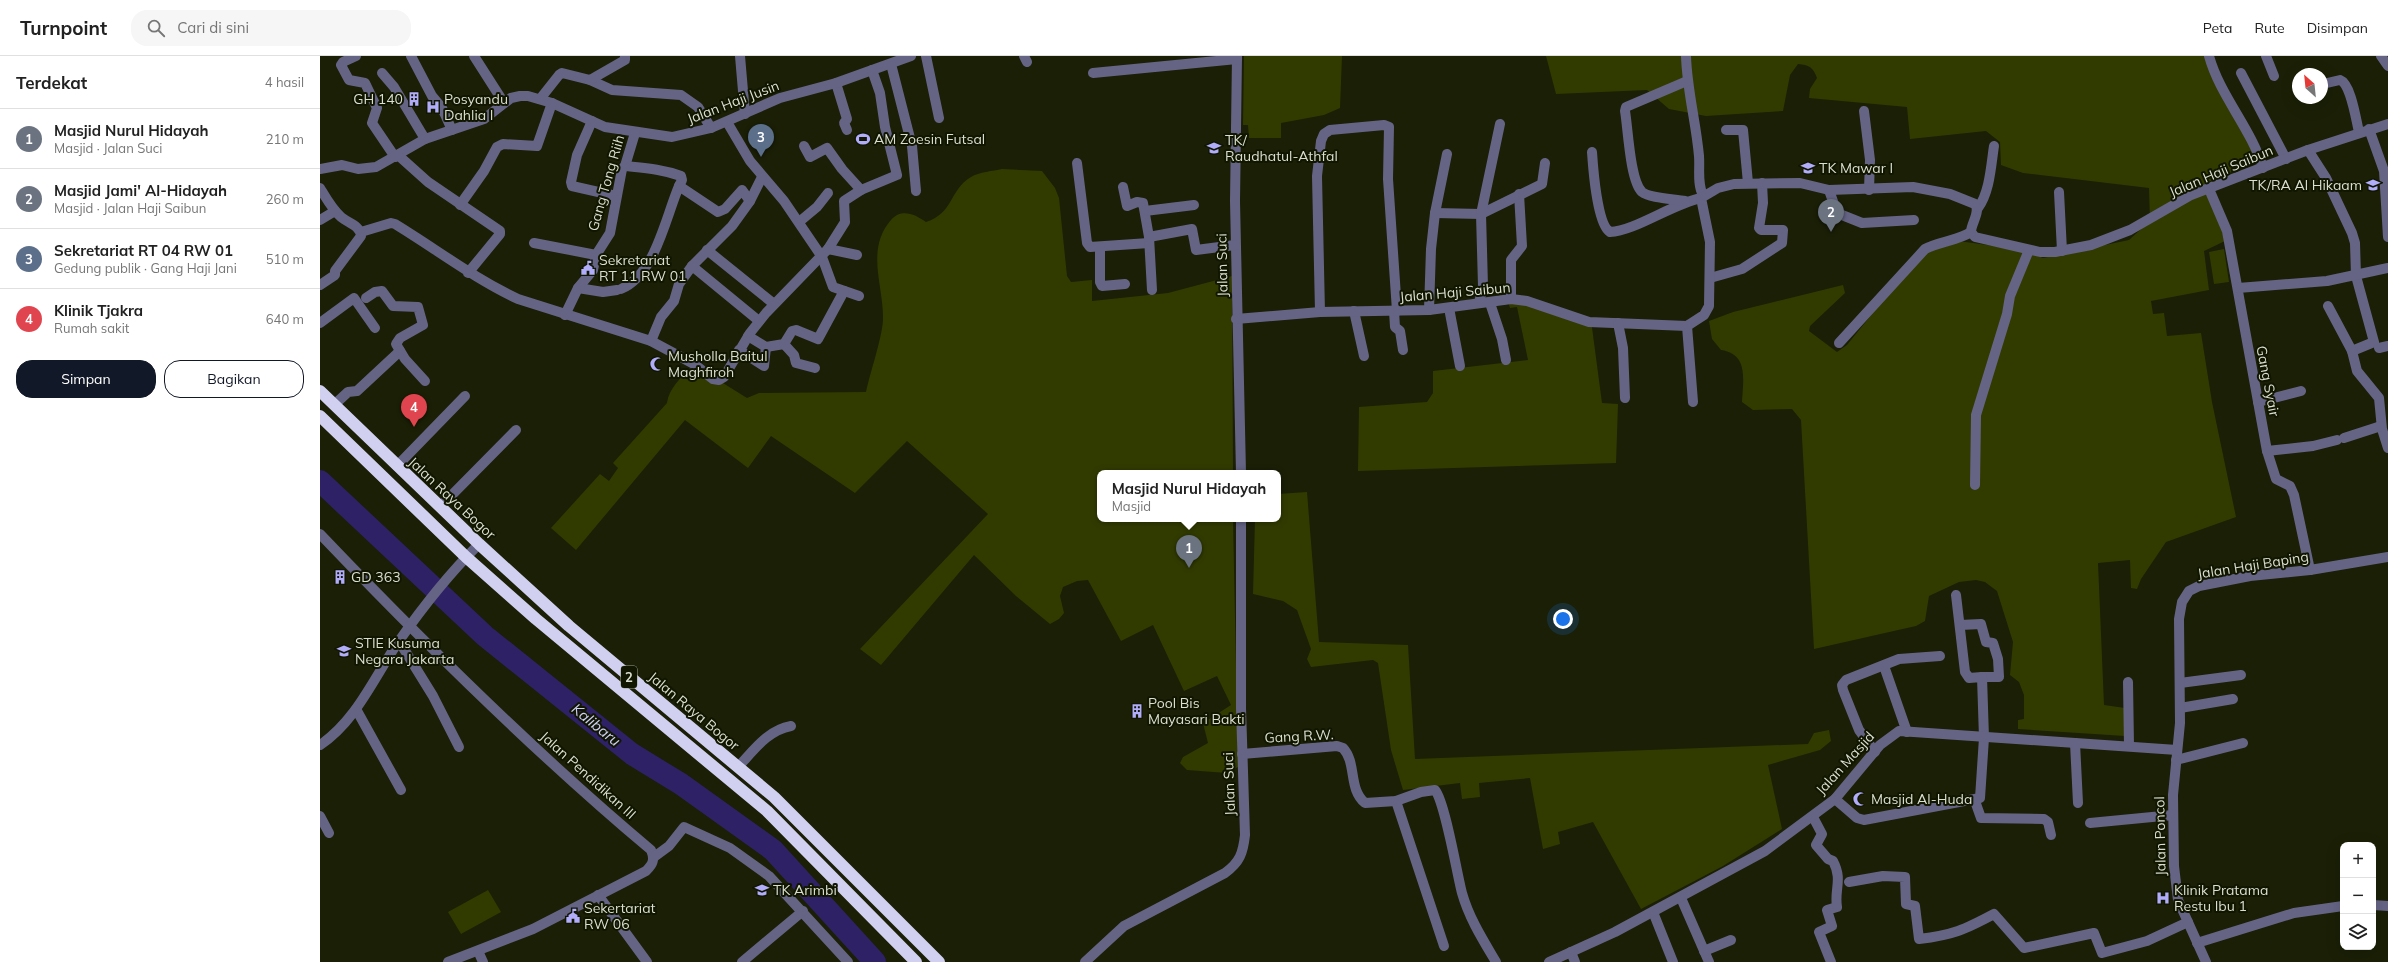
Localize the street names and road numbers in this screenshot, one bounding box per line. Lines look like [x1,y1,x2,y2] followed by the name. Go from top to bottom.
[684,76,782,128] street label: Jalan Haji Jusin
[584,133,628,233] street label: Gang Tong Riih
[2166,141,2276,201] street label: Jalan Haji Saibun
[1212,233,1232,297] street label: Jalan Suci
[1399,278,1511,306] street label: Jalan Haji Saibun
[2252,344,2284,419] street label: Gang Syair
[405,453,500,544] street label: Jalan Raya Bogor
[2196,547,2310,583] street label: Jalan Haji Baping
[621,666,637,688] road number: 2
[645,668,744,755] street label: Jalan Raya Bogor
[1264,725,1334,747] street label: Gang R.W.
[536,727,640,823] street label: Jalan Pendidikan III
[1812,728,1878,798] street label: Jalan Masjid
[1219,752,1239,816] street label: Jalan Suci
[2150,796,2170,876] street label: Jalan Poncol

